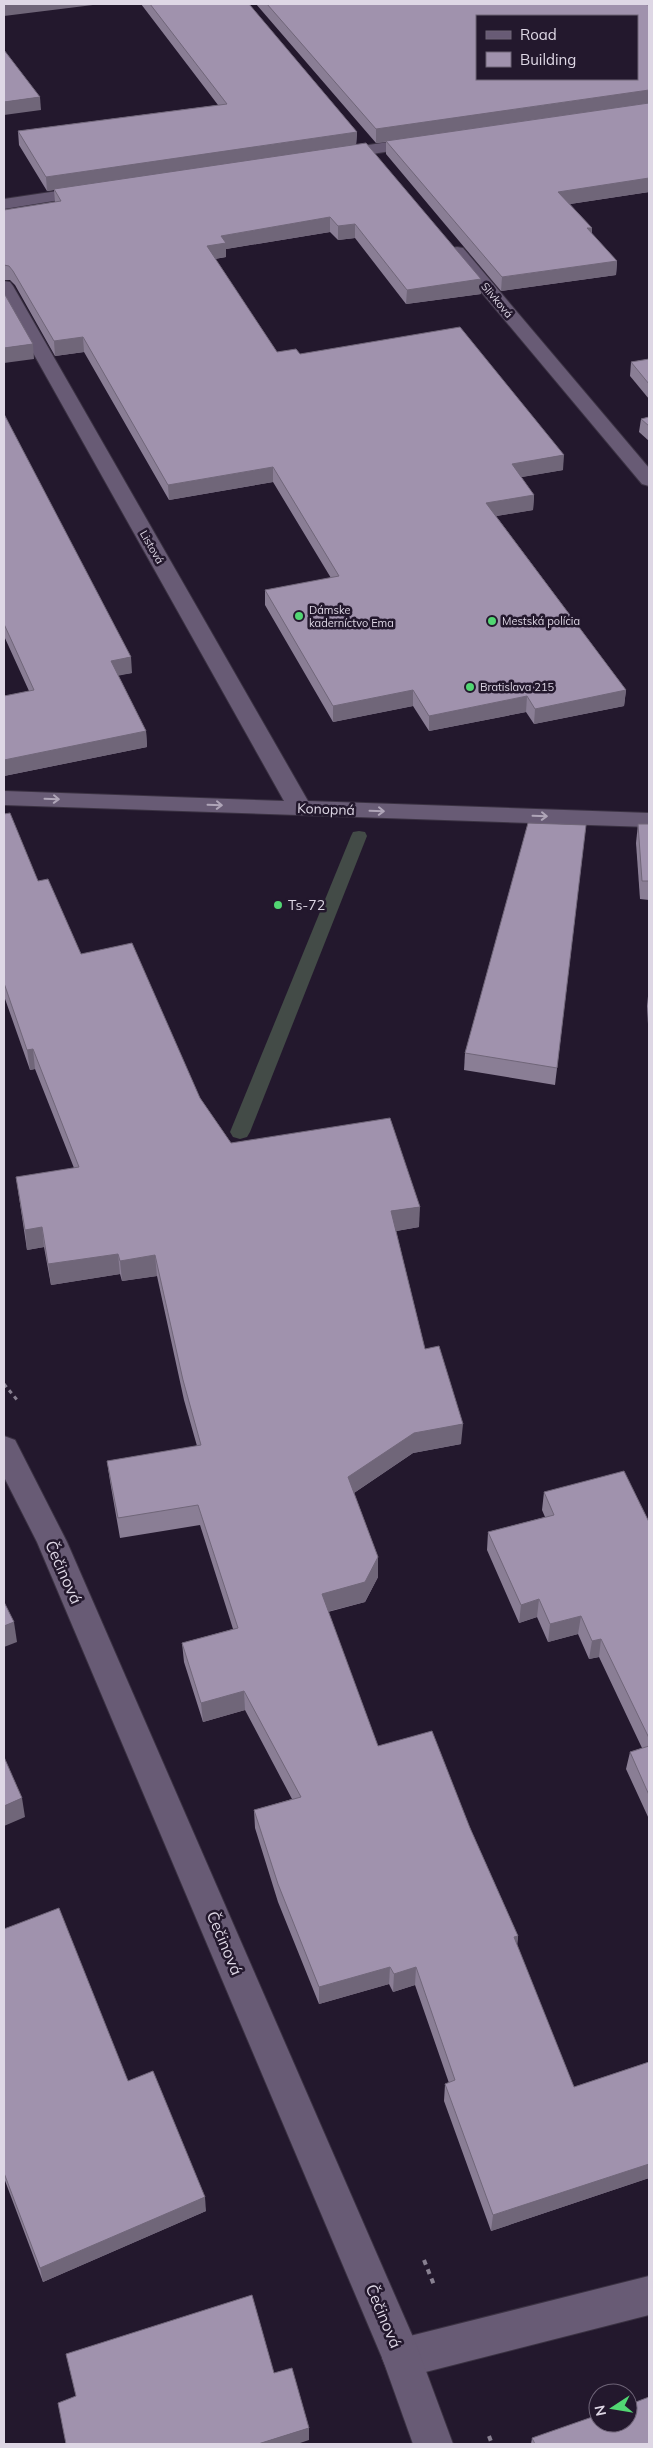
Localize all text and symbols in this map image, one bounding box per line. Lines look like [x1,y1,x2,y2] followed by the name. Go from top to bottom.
[476,15,638,80] legend
[520,25,557,44] text: Road
[520,50,576,69] text: Building
[478,279,516,321] street label: Slivková
[137,528,167,566] street label: Listová
[309,603,394,630] place label: Dámske kaderníctvo Ema
[293,610,305,622] marker: Dámske kaderníctvo Ema
[502,614,580,628] place label: Mestská polícia
[486,615,498,627] marker: Mestská polícia
[480,680,555,694] place label: Bratislava 215
[464,681,476,693] marker: Bratislava 215
[44,795,60,804] one-way arrow
[297,799,355,819] street label: Konopná
[206,800,223,810] one-way arrow
[369,806,385,815] one-way arrow
[531,812,547,821] one-way arrow
[288,896,325,914] place label: Ts-72
[272,899,284,911] marker: Ts-72
[41,1537,87,1607] street label: Čečinová
[203,1908,247,1978] street label: Čečinová
[362,2281,406,2351] street label: Čečinová
[588,2383,638,2433] north arrow
[590,2404,610,2418] text: N

